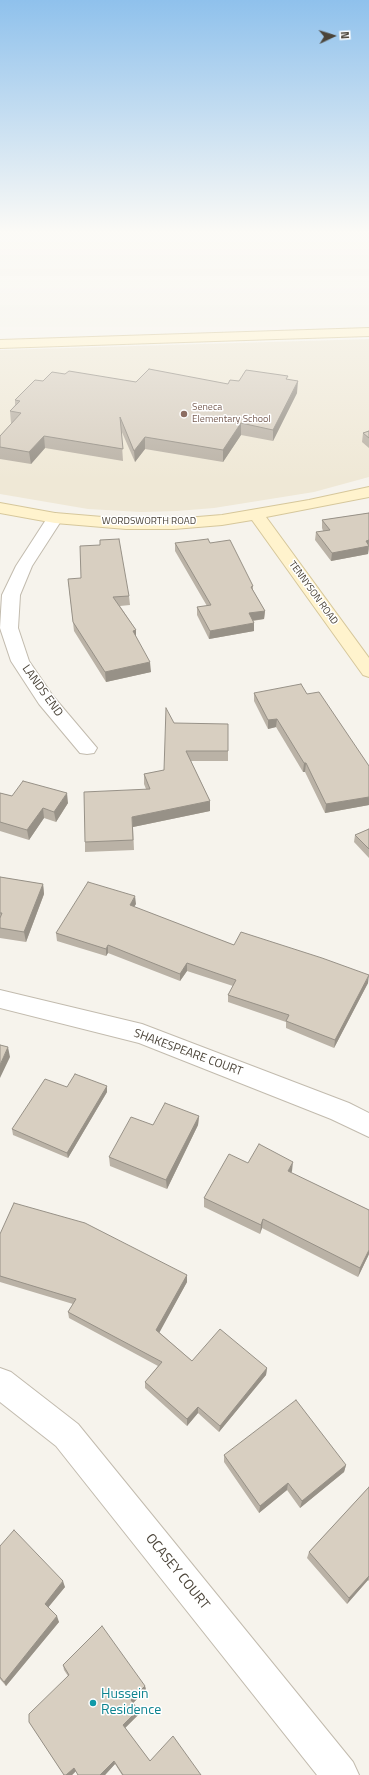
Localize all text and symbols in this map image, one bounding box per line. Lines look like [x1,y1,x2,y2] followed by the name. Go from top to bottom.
[313,16,353,56] north arrow
[337,31,353,40] text: N
[192,402,271,426] place label: Seneca Elementary School
[179,409,189,419] marker: Seneca Elementary School
[102,516,196,528] street label: WORDSWORTH ROAD
[286,559,340,627] street label: TENNYSON ROAD
[18,662,66,720] street label: LANDS END
[132,1027,244,1079] street label: SHAKESPEARE COURT
[141,1531,213,1613] street label: OCASEY COURT
[101,1687,161,1720] place label: Hussein Residence
[88,1698,98,1708] marker: Hussein Residence

